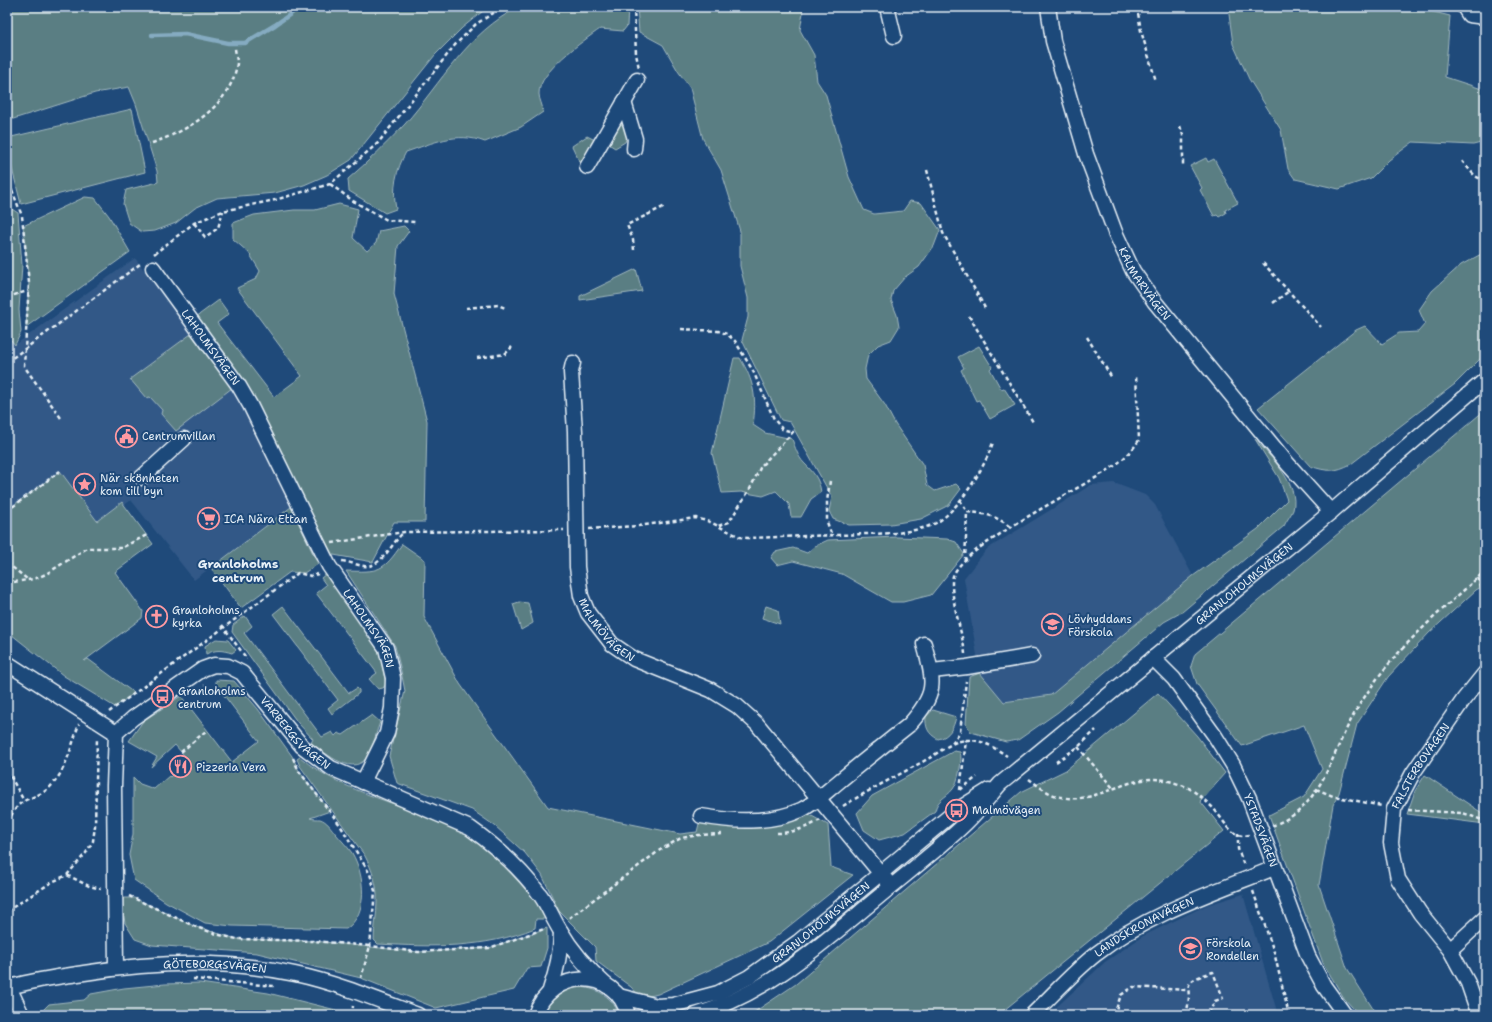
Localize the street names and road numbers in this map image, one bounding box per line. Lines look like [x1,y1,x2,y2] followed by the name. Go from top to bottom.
[1115,244,1174,323] street label: KALMARVÄGEN
[178,306,243,388] street label: LAHOLMSVÄGEN
[1192,539,1296,628] street label: GRANLOHOLMSVÄGEN
[340,586,398,669] street label: LAHOLMSVÄGEN
[575,596,638,665] street label: MALMÖVÄGEN
[257,693,334,773] street label: VARBERGSVÄGEN
[1388,720,1453,812] street label: FALSTERBOVÄGEN
[1240,791,1282,869] street label: YSTADSVÄGEN
[768,878,873,966] street label: GRANLOHOLMSVÄGEN
[1091,893,1196,960] street label: LANDSKRONAVÄGEN
[163,956,268,976] street label: GÖTEBORGSVÄGEN

